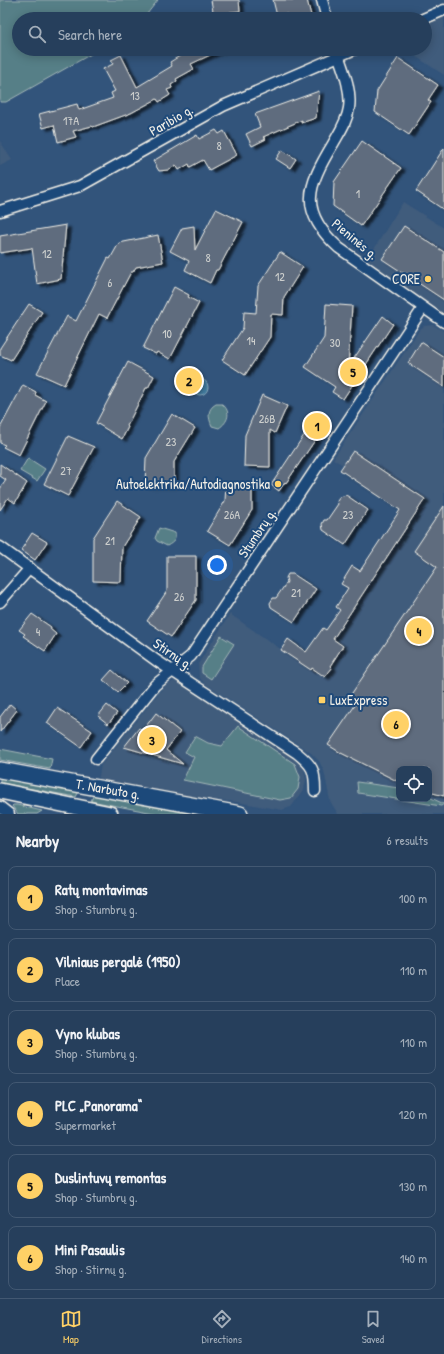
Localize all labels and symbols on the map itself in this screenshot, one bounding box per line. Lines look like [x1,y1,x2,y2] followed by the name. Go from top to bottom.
[130,87,140,104] house number: 13
[145,99,197,141] street label: Paribio g.
[63,112,79,129] house number: 17A
[216,137,222,154] house number: 8
[356,185,360,202] house number: 1
[328,214,382,264] street label: Pieninės g.
[42,245,52,262] house number: 12
[205,249,211,266] house number: 8
[275,268,285,285] house number: 12
[392,269,420,288] place label: CORE
[108,274,113,291] house number: 6
[423,274,433,284] marker: CORE
[162,325,172,342] house number: 10
[247,332,256,349] house number: 14
[330,334,340,351] house number: 30
[340,357,366,387] pin: 5
[176,366,202,396] pin: 2
[259,410,275,427] house number: 26B
[304,411,330,441] pin: 1
[166,433,177,450] house number: 23
[60,462,72,479] house number: 27
[116,474,271,494] place label: Autoelektrika/Autodiagnostika
[273,479,283,489] marker: Autoelektrika/Autodiagnostika
[233,504,281,562] street label: Stumbrų g.
[224,506,240,523] house number: 26A
[343,506,354,523] house number: 23
[105,532,115,549] house number: 21
[207,555,227,575] your location
[291,584,301,601] house number: 21
[174,588,184,605] house number: 26
[406,616,432,646] pin: 4
[36,623,41,640] house number: 4
[149,633,197,675] street label: Stirnų g.
[330,690,387,710] place label: LuxExpress
[317,695,327,705] marker: LuxExpress
[383,709,409,739] pin: 6
[139,725,165,755] pin: 3
[74,773,142,805] street label: T. Narbuto g.

